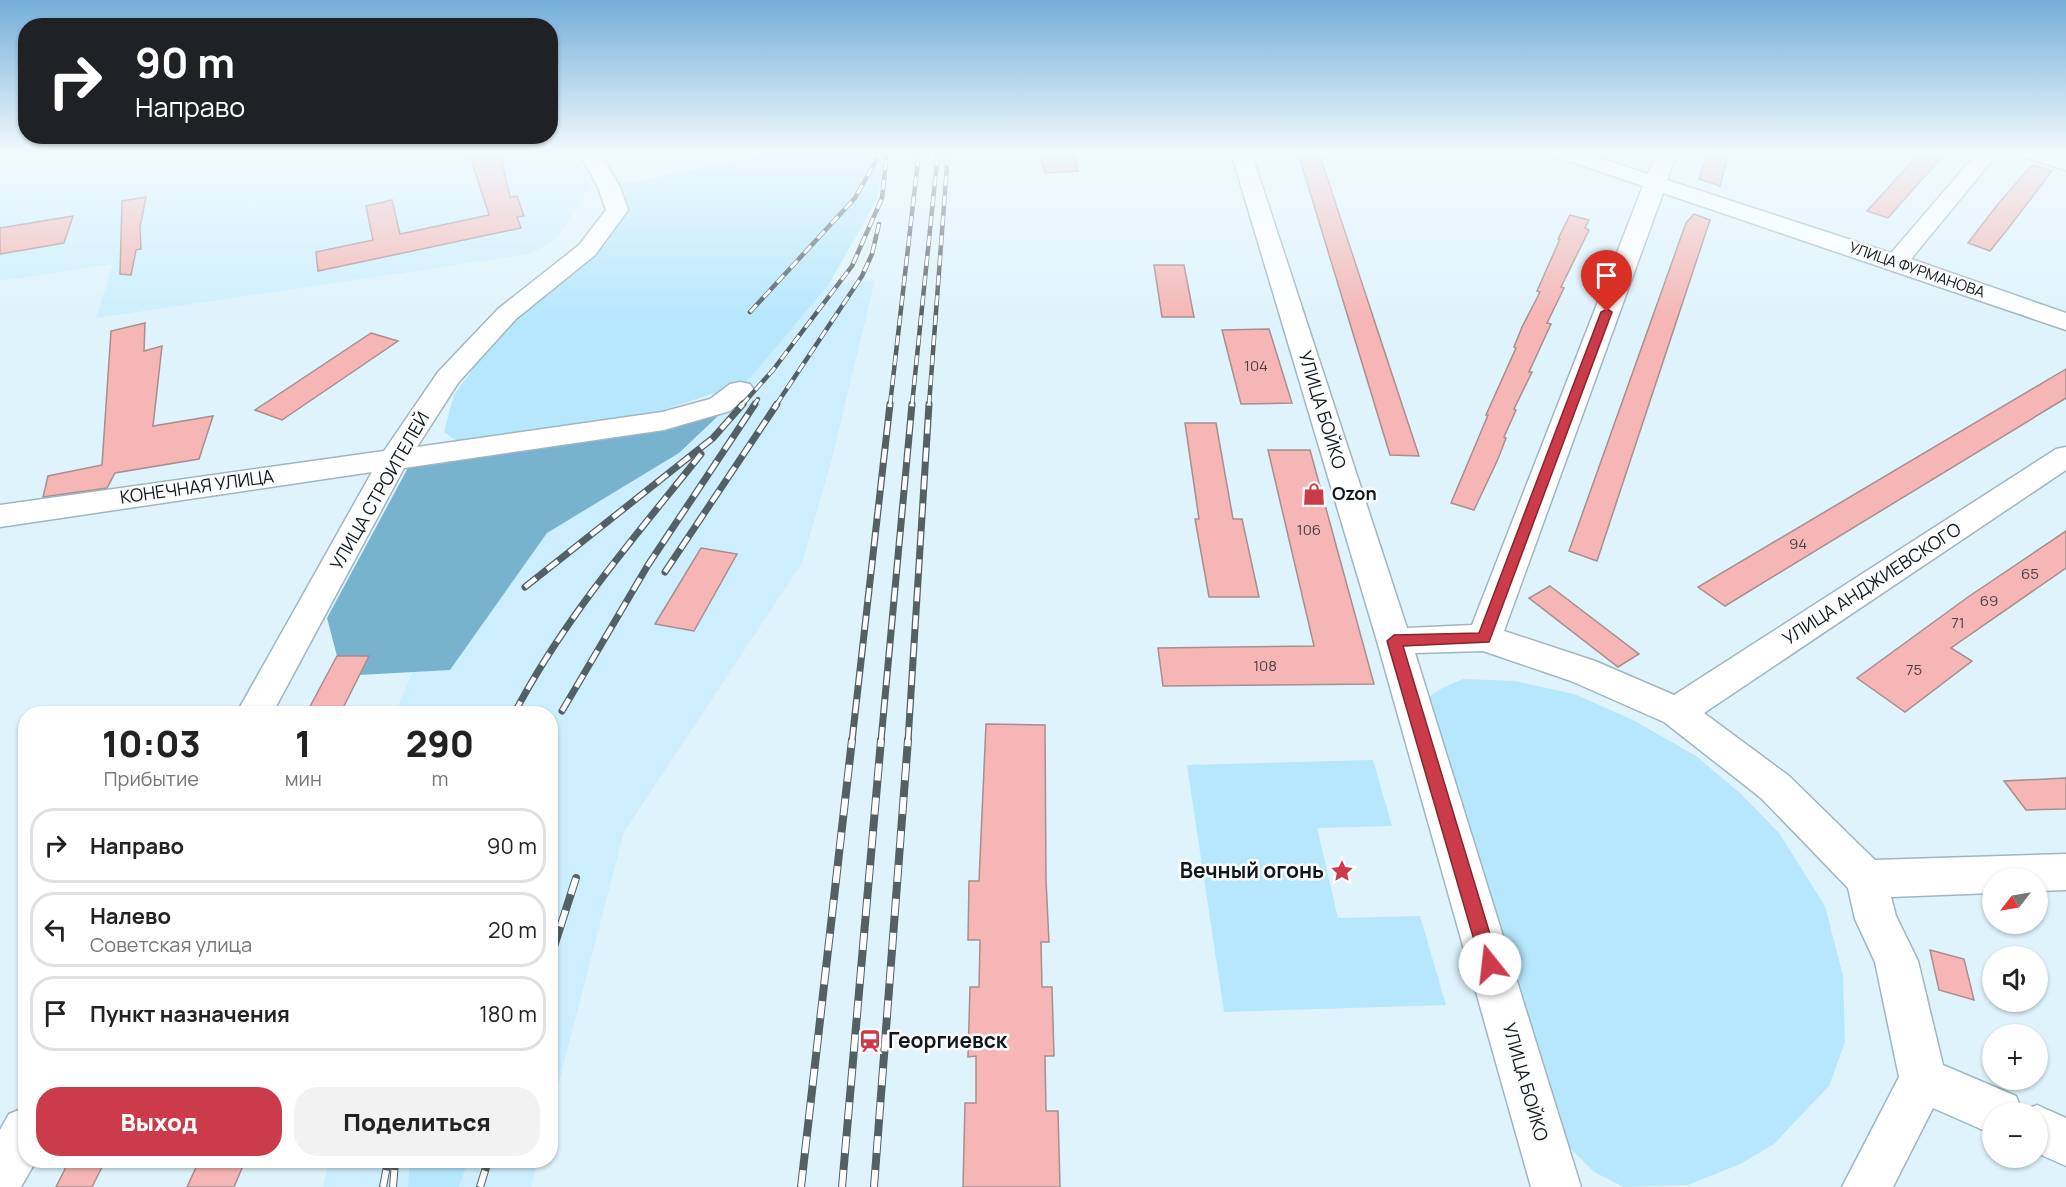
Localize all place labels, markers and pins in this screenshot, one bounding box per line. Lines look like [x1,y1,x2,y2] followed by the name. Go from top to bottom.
[1581,250,1632,312] pin
[1301,481,1327,507] shop icon: Ozon
[1332,481,1377,505] place label: Ozon
[1180,856,1324,884] place label: Вечный огонь
[1329,858,1355,884] place icon: Вечный огонь
[888,1026,1008,1054] place label: Георгиевск
[857,1028,883,1054] station icon: Георгиевск

